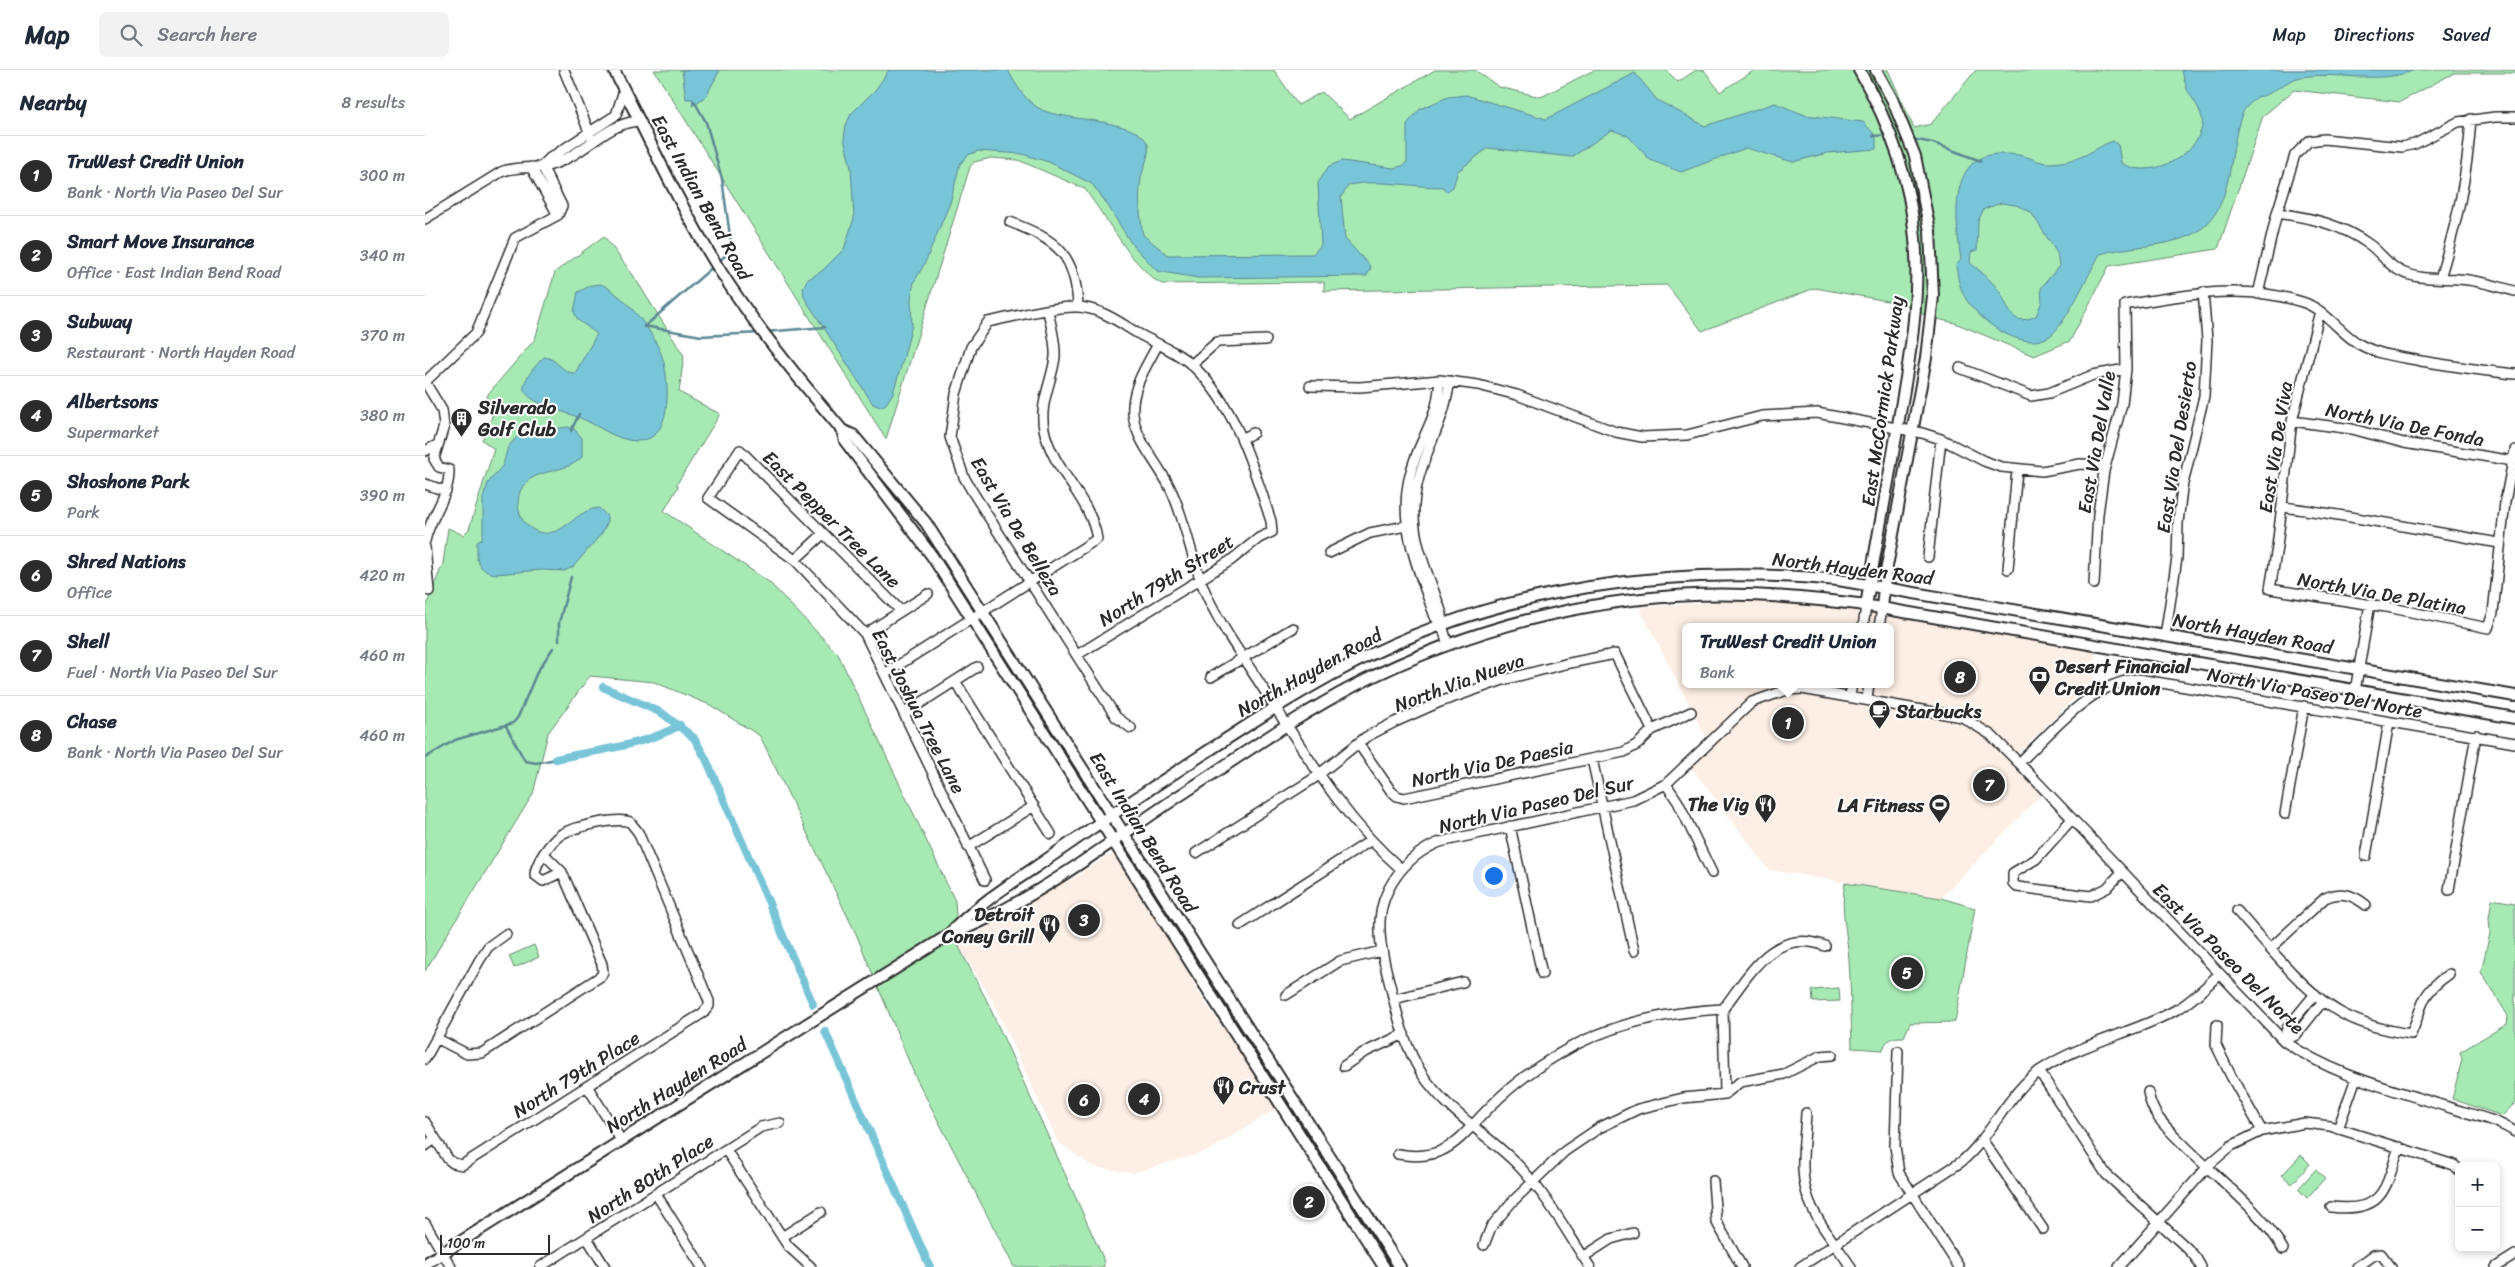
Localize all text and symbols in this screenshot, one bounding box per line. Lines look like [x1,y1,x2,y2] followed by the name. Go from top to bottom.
[99,12,449,57] search box
[25,14,69,56] text: Map
[157,18,257,51] text: Search here
[2273,19,2306,51] text: Map
[2334,19,2415,51] text: Directions
[2443,19,2490,51] text: Saved
[117,21,145,49] icon: search
[20,84,86,122] text: Nearby
[342,88,405,117] text: 8 results
[642,108,761,287] street label: East Indian Bend Road
[67,145,244,178] text: TruWest Credit Union
[33,161,39,190] text: 1
[360,161,405,190] text: 300 m
[67,178,283,207] text: Bank · North Via Paseo Del Sur
[67,225,254,258] text: Smart Move Insurance
[31,241,41,270] text: 2
[360,241,405,270] text: 340 m
[67,258,281,287] text: Office · East Indian Bend Road
[1851,294,1914,508] street label: East McCormick Parkway
[67,305,132,338] text: Subway
[32,321,40,350] text: 3
[361,321,405,350] text: 370 m
[67,338,295,367] text: Restaurant · North Hayden Road
[2147,358,2206,536] street label: East Via Del Desierto
[2068,368,2125,516] street label: East Via Del Valle
[2249,378,2302,515] street label: East Via De Viva
[67,385,158,418] text: Albertsons
[477,391,557,446] place label: Silverado Golf Club
[2323,393,2487,456] street label: North Via De Fonda
[31,401,41,430] text: 4
[360,401,405,430] text: 380 m
[450,406,474,437] building icon: Silverado Golf Club
[67,418,159,447] text: Supermarket
[754,442,909,597] street label: East Pepper Tree Lane
[962,450,1072,603] street label: East Via De Belleza
[67,465,190,498] text: Shoshone Park
[31,481,41,510] text: 5
[360,481,405,510] text: 390 m
[67,498,100,527] text: Park
[1092,525,1241,635] street label: North 79th Street
[1771,542,1937,595] street label: North Hayden Road
[67,545,186,578] text: Shred Nations
[31,561,41,590] text: 6
[359,561,405,590] text: 420 m
[2295,562,2469,625] street label: North Via De Platina
[67,578,112,607] text: Office
[2170,603,2337,664] street label: North Hayden Road
[1230,618,1390,726] street label: North Hayden Road
[863,623,975,800] street label: East Joshua Tree Lane
[1682,623,1894,688] popup
[67,625,109,658] text: Shell
[1700,625,1876,658] text: TruWest Credit Union
[31,641,41,670] text: 7
[359,641,405,670] text: 460 m
[1389,643,1529,721] street label: North Via Nueva
[2054,650,2192,705] place label: Desert Financial Credit Union
[2205,657,2425,728] street label: North Via Paseo Del Norte
[67,658,278,687] text: Fuel · North Via Paseo Del Sur
[1700,658,1735,687] text: Bank
[1944,658,1976,696] pin: 8
[2027,665,2051,696] bank icon: Desert Financial Credit Union
[1895,695,1982,728] place label: Starbucks
[1868,699,1892,730] cafe icon: Starbucks
[1772,704,1804,742] pin: 1
[67,705,117,738] text: Chase
[31,721,41,750] text: 8
[359,721,405,750] text: 460 m
[1408,730,1577,797] street label: North Via De Paesia
[67,738,283,767] text: Bank · North Via Paseo Del Sur
[1080,745,1207,920] street label: East Indian Bend Road
[1435,766,1638,843] street label: North Via Paseo Del Sur
[1973,766,2005,804] pin: 7
[1688,788,1749,821] place label: The Vig
[1837,789,1925,822] place label: LA Fitness
[1753,792,1777,823] restaurant icon: The Vig
[1928,793,1952,824] sports icon: LA Fitness
[1481,863,1507,889] your location
[2144,874,2313,1043] street label: East Via Paseo Del Norte
[941,898,1036,953] place label: Detroit Coney Grill
[1068,901,1100,939] pin: 3
[1038,913,1062,944] restaurant icon: Detroit Coney Grill
[1891,954,1923,992] pin: 5
[506,1022,647,1127] street label: North 79th Place
[599,1028,755,1142] street label: North Hayden Road
[1238,1071,1287,1104] place label: Crust
[1211,1075,1235,1106] restaurant icon: Crust
[1128,1080,1160,1118] pin: 4
[1068,1081,1100,1119] pin: 6
[580,1125,721,1232] street label: North 80th Place
[2455,1162,2500,1252] map controls
[2455,1162,2500,1207] button: +
[1293,1183,1325,1221] pin: 2
[2455,1207,2500,1252] button: −
[447,1231,485,1256] text: 100 m
[440,1232,550,1255] scale bar

